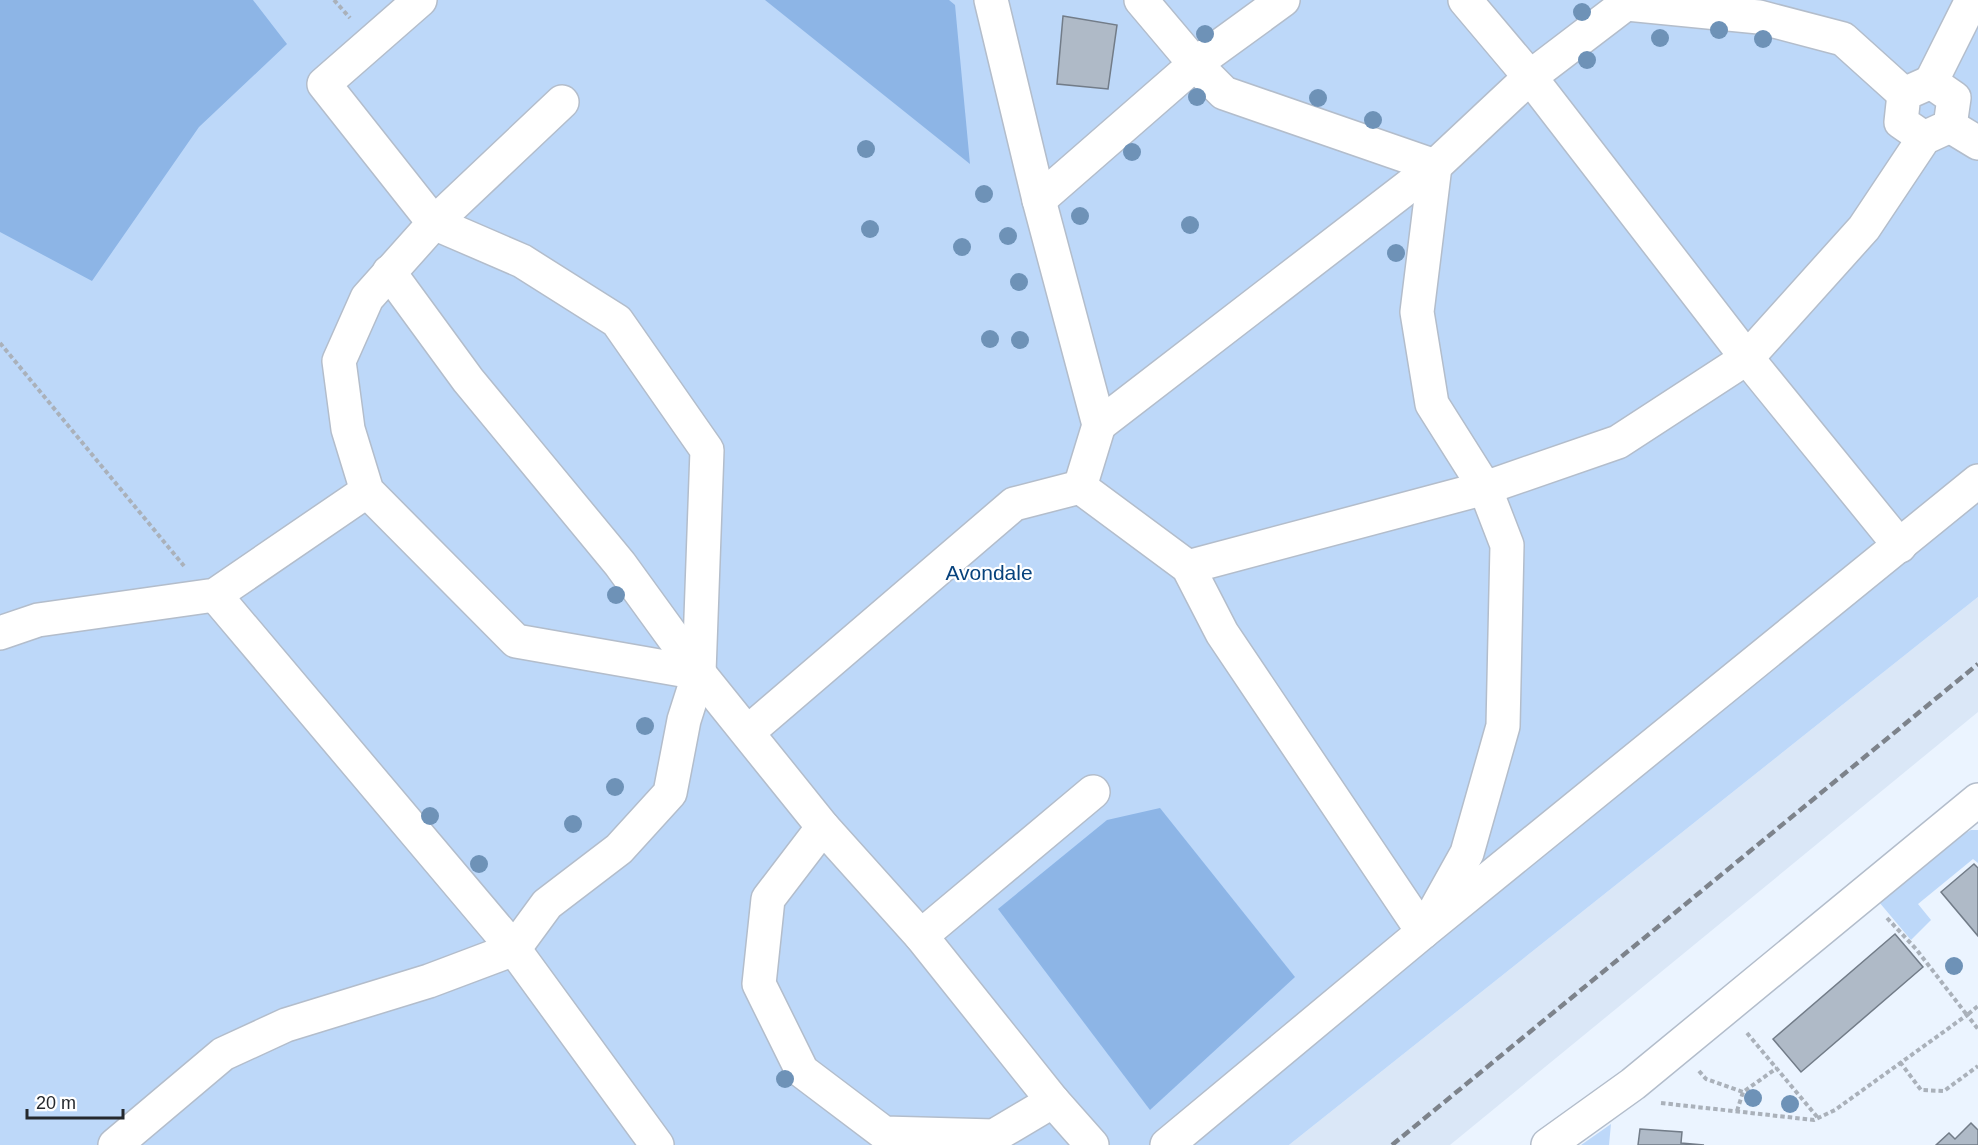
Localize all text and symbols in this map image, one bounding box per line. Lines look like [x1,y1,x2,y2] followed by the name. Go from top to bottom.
[945,561,1033,584] park label: Avondale
[27,1082,123,1120] scale bar
[36,1093,76,1113] text: 20 m

